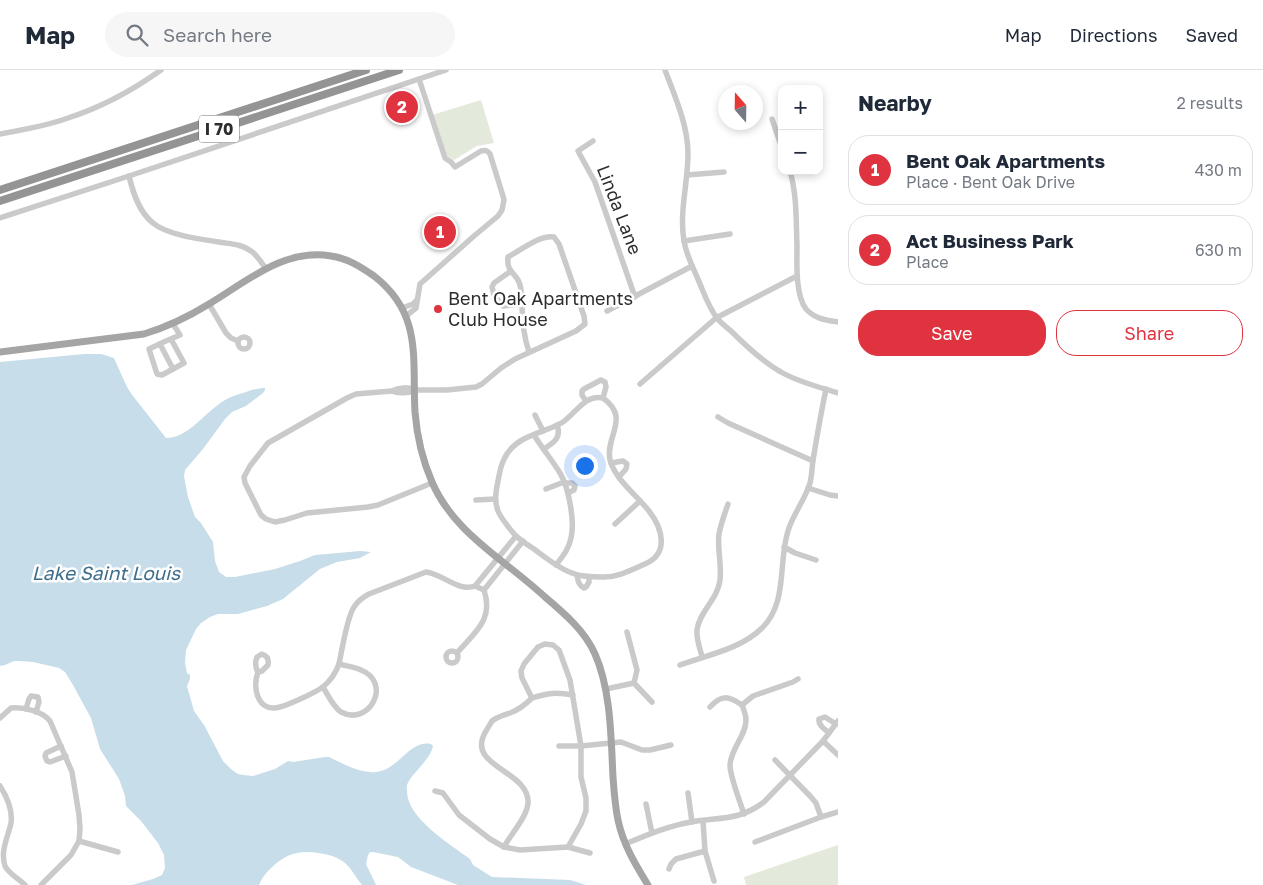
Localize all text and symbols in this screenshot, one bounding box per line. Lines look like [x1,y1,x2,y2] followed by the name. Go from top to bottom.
[105,12,455,57] search box
[25,20,75,49] text: Map
[123,21,151,49] icon: search
[163,23,272,46] text: Search here
[1005,24,1041,46] text: Map
[1069,24,1157,46] text: Directions
[1185,24,1238,46] text: Saved
[718,85,763,130] north arrow
[778,85,823,175] map controls
[778,85,823,130] button: +
[386,88,418,126] pin: 2
[858,90,932,116] text: Nearby
[1177,93,1243,113] text: 2 results
[199,116,239,142] road number: I 70
[778,130,823,175] button: −
[906,149,1105,172] text: Bent Oak Apartments
[871,160,879,180] text: 1
[1195,160,1242,180] text: 430 m
[593,162,647,257] street label: Linda Lane
[906,172,1075,192] text: Place · Bent Oak Drive
[424,213,456,251] pin: 1
[906,229,1074,252] text: Act Business Park
[870,240,880,260] text: 2
[1195,240,1242,260] text: 630 m
[906,252,949,272] text: Place
[448,287,633,330] place label: Bent Oak Apartments Club House
[432,303,444,315] marker: Bent Oak Apartments Club House
[858,310,1046,356] button: Save
[1056,310,1243,356] button: Share
[572,453,598,479] your location
[32,561,181,584] water label: Lake Saint Louis

